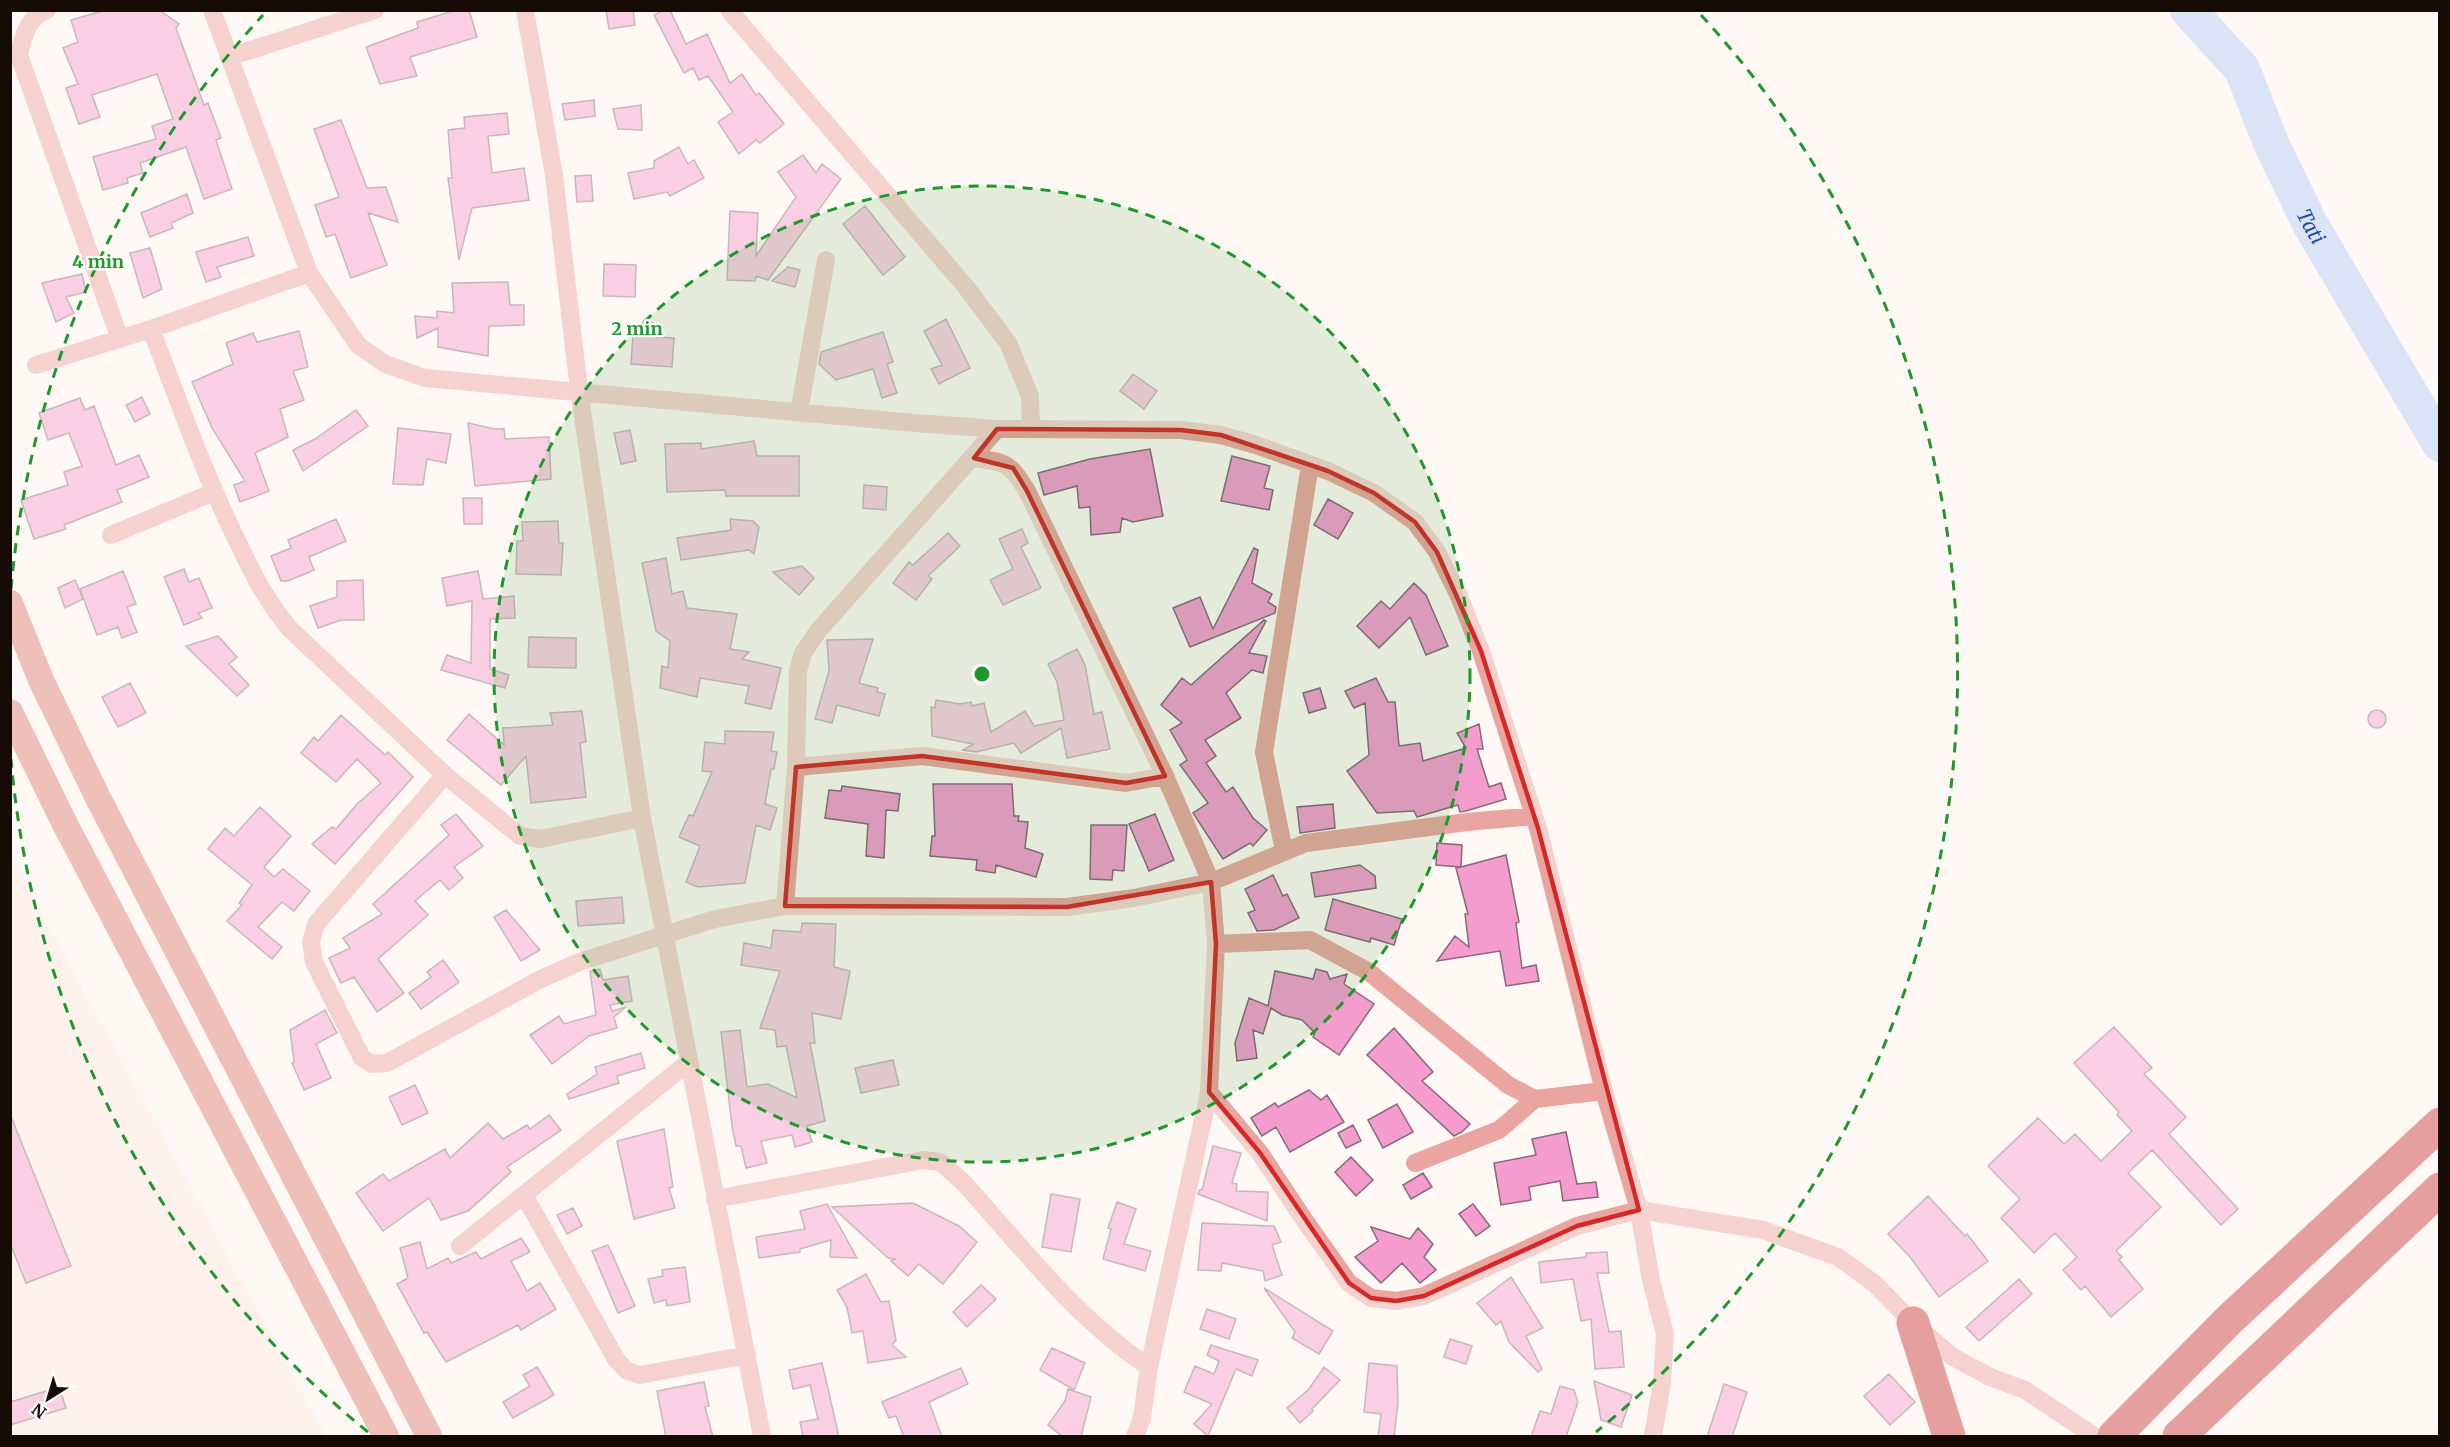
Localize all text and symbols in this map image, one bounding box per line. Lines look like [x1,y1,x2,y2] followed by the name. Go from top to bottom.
[2292,205,2331,248] water label: Tati
[72,250,124,273] text: 4 min
[611,317,663,340] text: 2 min
[972,664,992,684] centre of rings
[18,1369,78,1429] north arrow
[28,1399,50,1423] text: N

